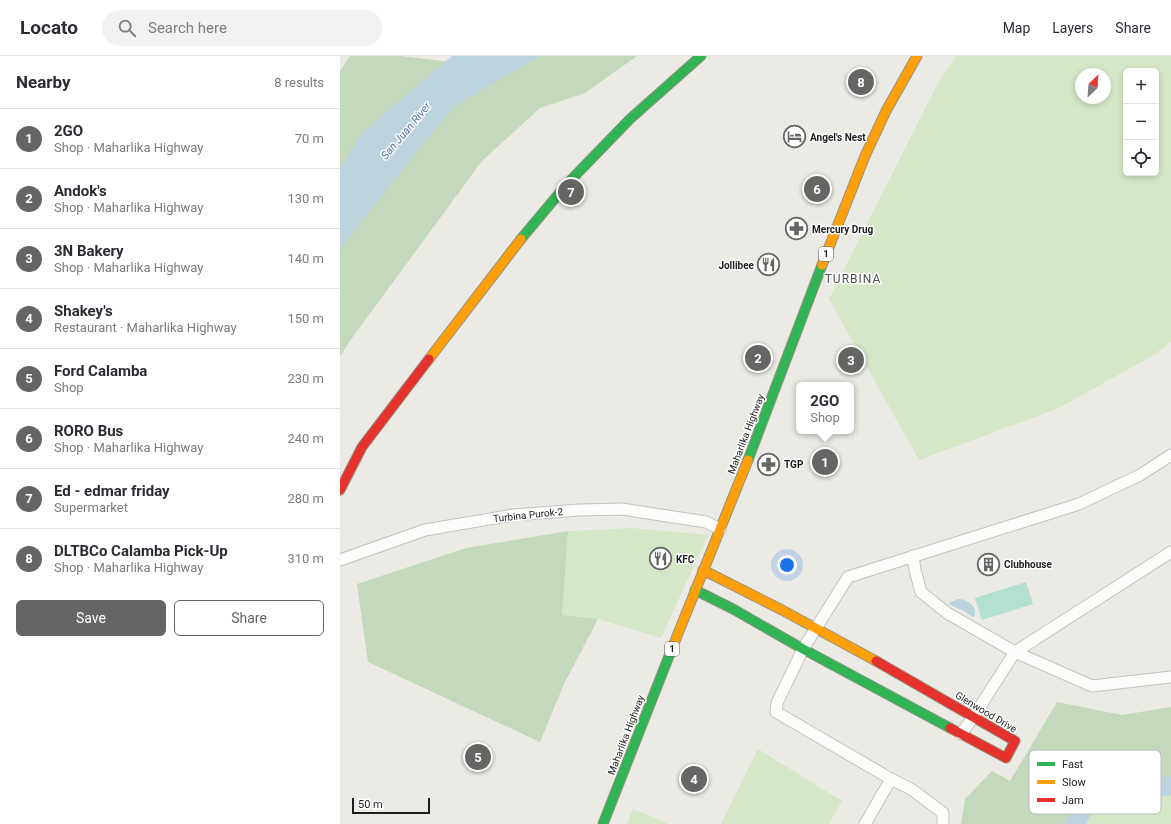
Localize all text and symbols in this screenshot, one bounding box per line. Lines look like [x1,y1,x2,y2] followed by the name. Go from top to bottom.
[102,10,382,46] search box
[20,16,78,39] text: Locato
[116,17,138,39] icon: search
[148,19,227,37] text: Search here
[1003,20,1030,36] text: Map
[1052,20,1093,36] text: Layers
[1115,20,1151,36] text: Share
[848,67,874,97] pin: 8
[1075,68,1111,104] north arrow
[1123,68,1159,176] map controls
[1123,68,1159,104] button: +
[16,72,71,92] text: Nearby
[274,75,324,90] text: 8 results
[378,100,434,162] water label: San Juan River
[1123,104,1159,140] button: −
[54,122,83,140] text: 2GO
[782,124,808,150] hotel icon: Angel's Nest
[25,131,33,146] text: 1
[295,131,324,146] text: 70 m
[810,132,866,143] place label: Angel's Nest
[54,140,204,155] text: Shop · Maharlika Highway
[1123,140,1159,176] button: locate
[804,174,830,204] pin: 6
[558,177,584,207] pin: 7
[54,182,107,200] text: Andok's
[25,191,33,206] text: 2
[287,191,324,206] text: 130 m
[54,200,204,215] text: Shop · Maharlika Highway
[783,216,809,242] pharmacy icon: Mercury Drug
[812,224,874,235] place label: Mercury Drug
[54,242,124,260] text: 3N Bakery
[819,247,833,261] road number: 1
[25,251,33,266] text: 3
[287,251,324,266] text: 140 m
[756,252,782,278] restaurant icon: Jollibee
[54,260,204,275] text: Shop · Maharlika Highway
[718,260,755,271] place label: Jollibee
[825,272,881,286] district label: TURBINA
[54,302,113,320] text: Shakey's
[25,311,33,326] text: 4
[287,311,324,326] text: 150 m
[54,320,237,335] text: Restaurant · Maharlika Highway
[745,343,771,373] pin: 2
[838,345,864,375] pin: 3
[54,362,147,380] text: Ford Calamba
[25,371,33,386] text: 5
[287,371,324,386] text: 230 m
[54,380,84,395] text: Shop
[796,382,854,434] popup
[726,392,766,475] street label: Maharlika Highway
[810,392,839,410] text: 2GO
[810,410,840,425] text: Shop
[54,422,123,440] text: RORO Bus
[25,431,33,446] text: 6
[287,431,324,446] text: 240 m
[54,440,204,455] text: Shop · Maharlika Highway
[812,447,838,477] pin: 1
[756,451,782,477] pharmacy icon: TGP
[784,459,804,470] place label: TGP
[54,482,170,500] text: Ed - edmar friday
[25,491,33,506] text: 7
[287,491,324,506] text: 280 m
[54,500,128,515] text: Supermarket
[493,506,564,524] street label: Turbina Purok-2
[54,542,228,560] text: DLTBCo Calamba Pick-Up
[647,546,673,572] restaurant icon: KFC
[25,551,33,566] text: 8
[287,551,324,566] text: 310 m
[976,551,1002,577] building icon: Clubhouse
[676,554,695,565] place label: KFC
[777,555,797,575] your location
[1004,559,1052,570] place label: Clubhouse
[54,560,204,575] text: Shop · Maharlika Highway
[16,600,166,636] button: Save
[174,600,324,636] button: Share
[665,642,679,656] road number: 1
[953,689,1019,735] street label: Glenwood Drive
[606,693,646,776] street label: Maharlika Highway
[465,742,491,772] pin: 5
[1029,750,1161,814] legend
[1062,758,1084,771] text: Fast
[681,764,707,794] pin: 4
[1062,776,1086,789] text: Slow
[1062,794,1084,807] text: Jam
[352,796,430,815] scale bar
[358,798,383,811] text: 50 m

